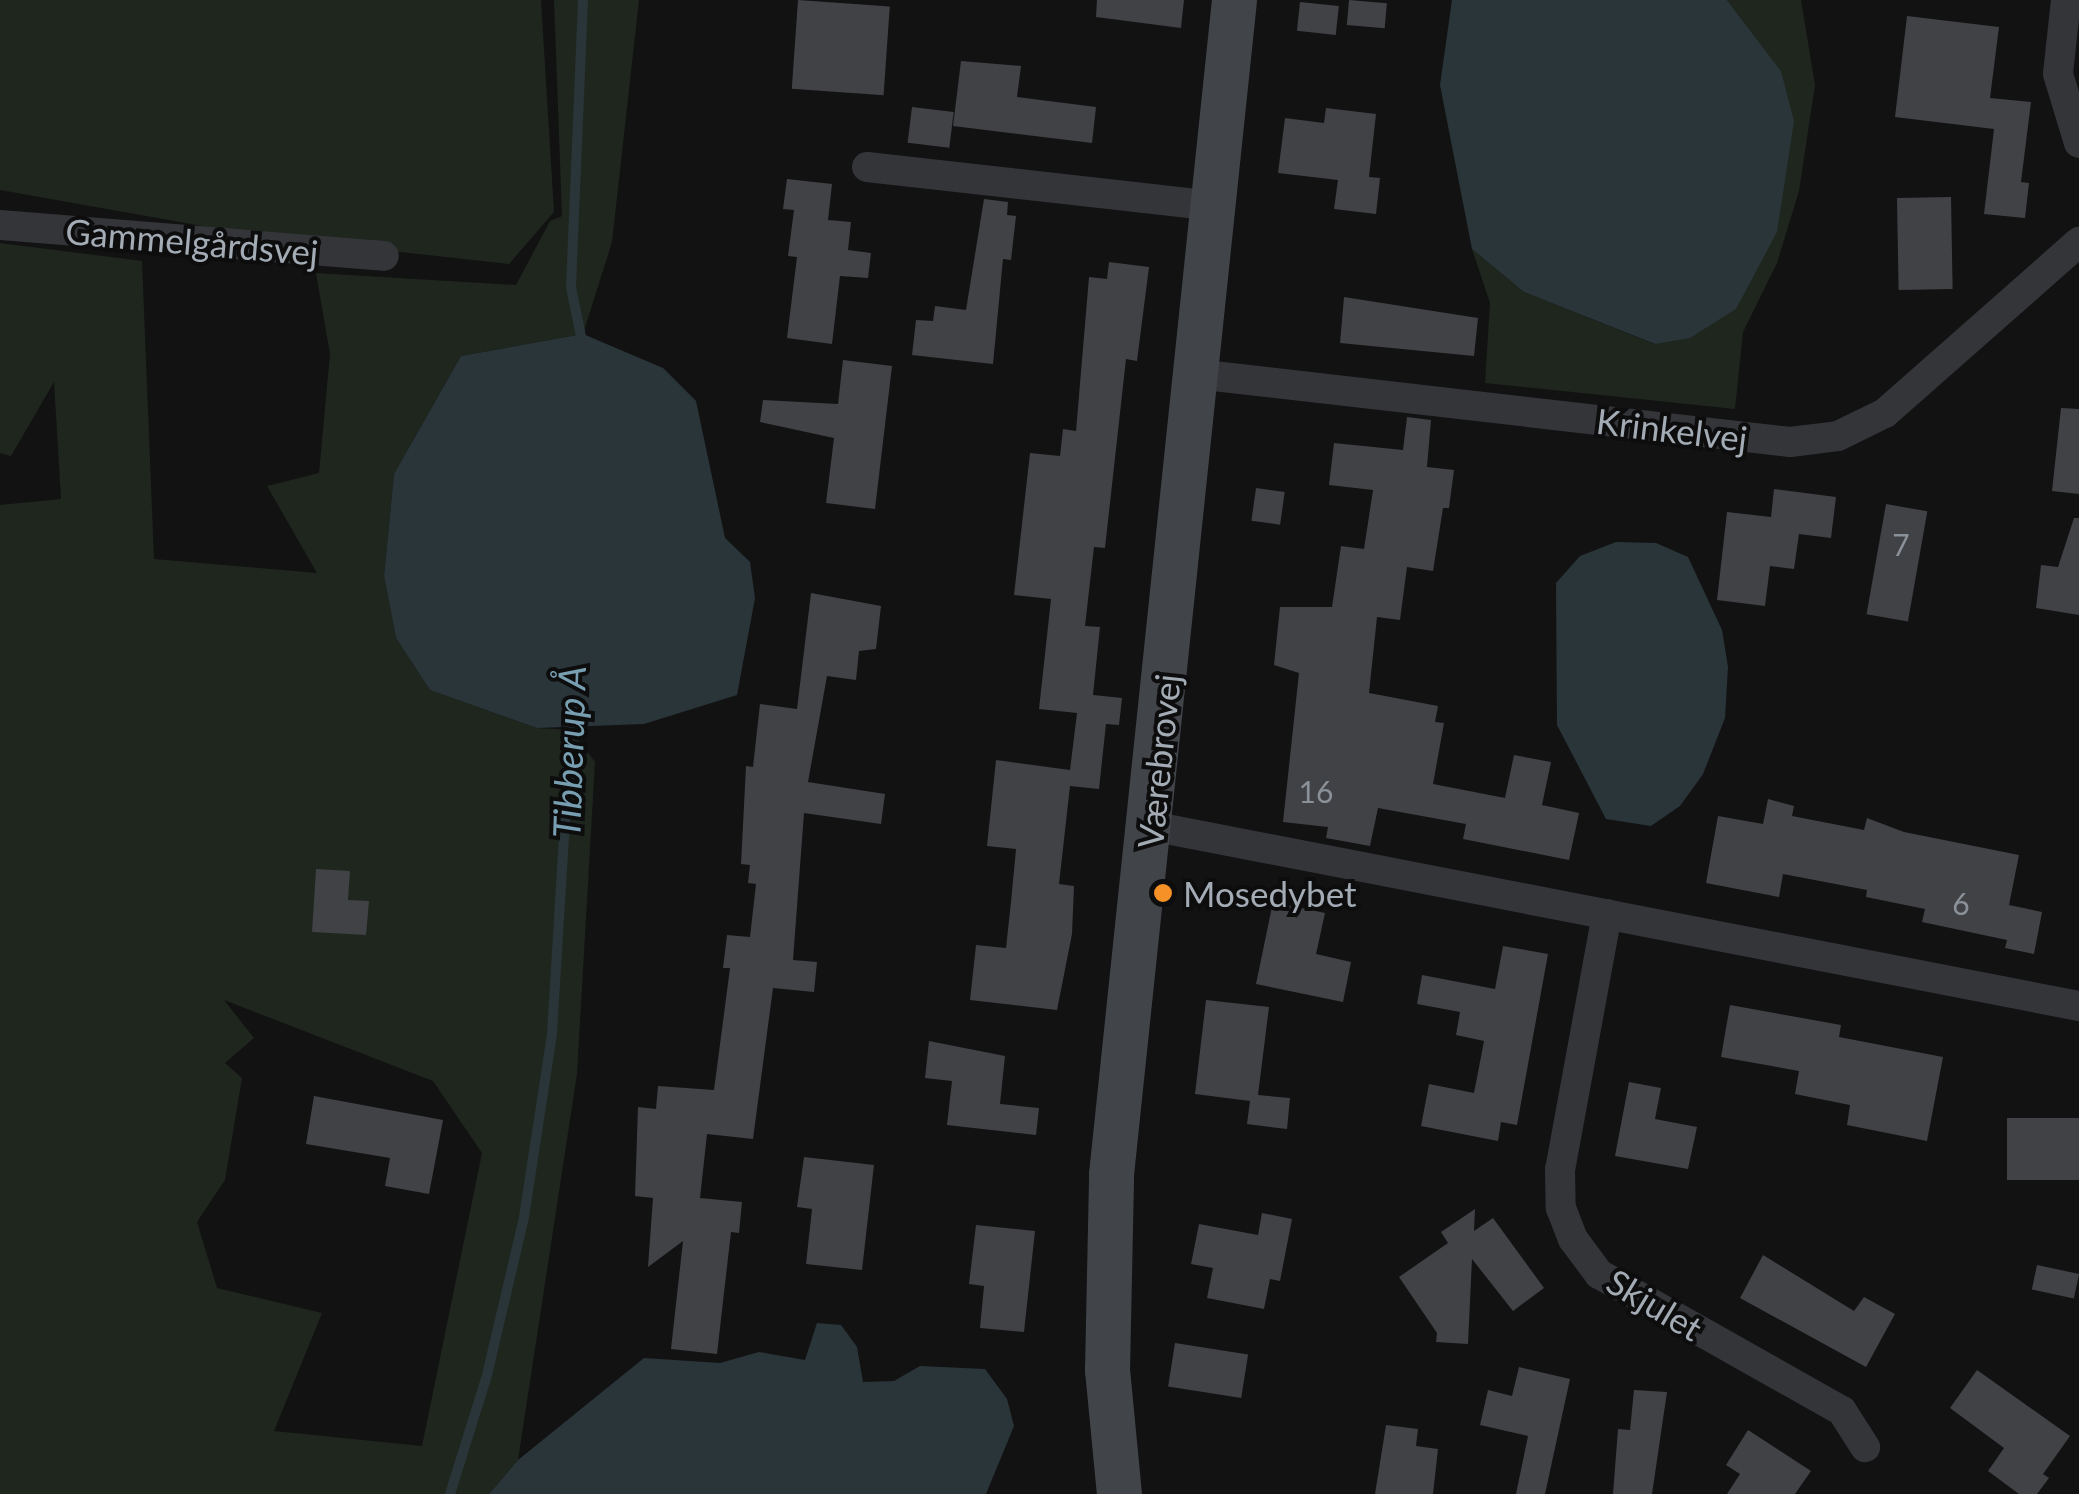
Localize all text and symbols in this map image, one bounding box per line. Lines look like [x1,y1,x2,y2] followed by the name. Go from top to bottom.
[64,209,320,273] street label: Gammelgårdsvej
[1594,399,1750,459] street label: Krinkelvej
[1892,526,1910,562] house number: 7
[543,664,595,840] water label: Tibberup Å
[1128,672,1188,850] street label: Værebrovej
[1299,773,1333,809] house number: 16
[1183,872,1357,914] place label: Mosedybet
[1152,882,1174,904] marker: Mosedybet
[1952,885,1970,921] house number: 6
[1600,1259,1710,1349] street label: Skjulet

